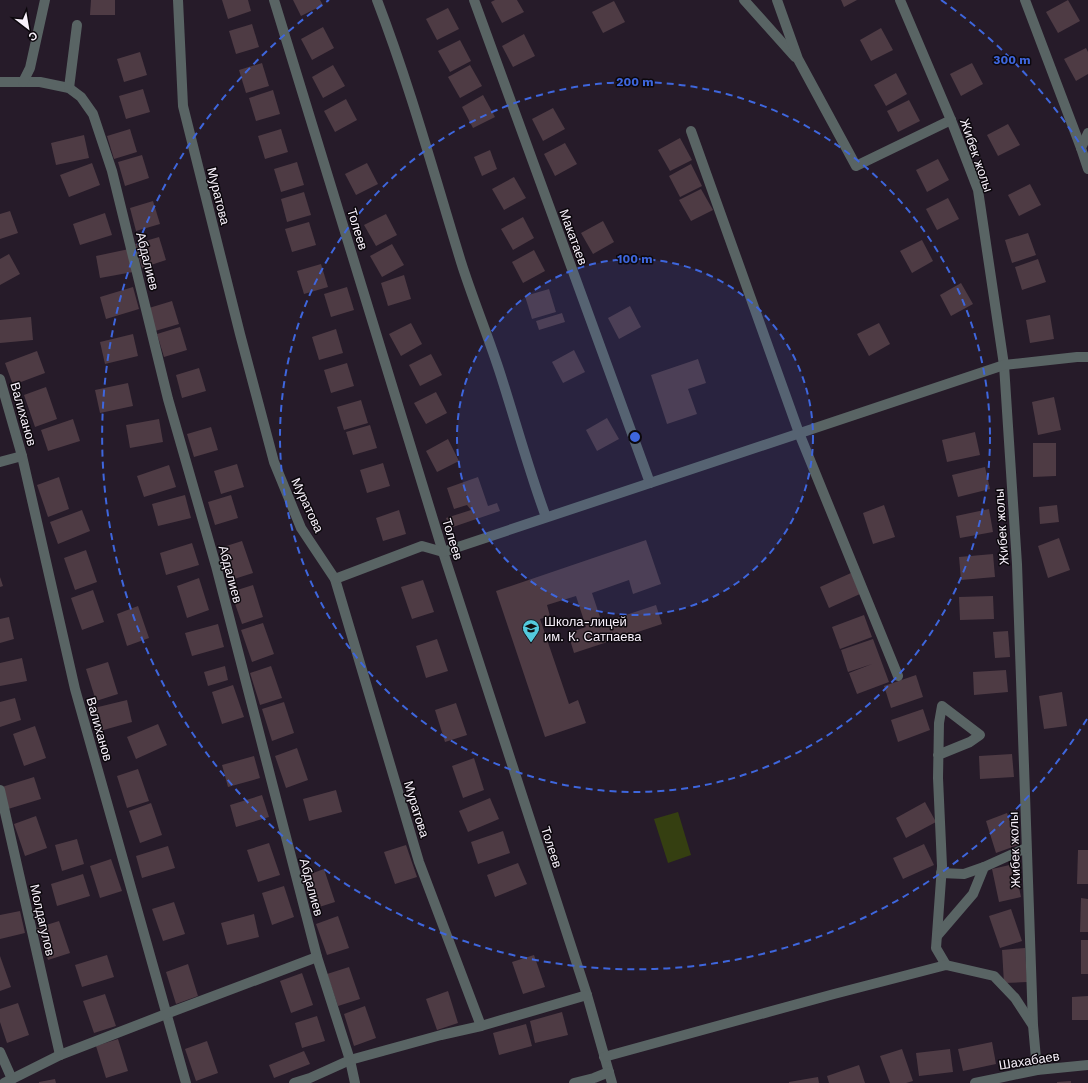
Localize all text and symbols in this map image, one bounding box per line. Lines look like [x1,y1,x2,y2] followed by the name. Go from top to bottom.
[8,8,48,48] north arrow
[26,29,40,44] text: С
[993,53,1031,67] text: 300 m
[616,75,654,89] text: 200 m
[957,117,996,194] street label: Жибек жолы
[204,166,233,227] street label: Муратова
[344,206,371,252] street label: Толеев
[557,207,591,267] street label: Макатаев
[133,231,162,292] street label: Абдалиев
[617,252,653,266] text: 100 m
[7,381,40,448] street label: Валиханов
[628,430,642,444] centre of rings
[288,476,327,536] street label: Муратова
[991,488,1012,566] street label: Жибек жолы
[439,516,466,562] street label: Толеев
[216,544,245,605] street label: Абдалиев
[544,614,642,644] place label: Школа-лицей им. К. Сатпаева
[521,618,541,643] school or university icon: Школа-лицей им. К. Сатпаева
[83,696,116,763] street label: Валиханов
[401,779,432,840] street label: Муратова
[1006,811,1023,888] street label: Жибек жолы
[538,824,565,870] street label: Толеев
[297,857,326,918] street label: Абдалиев
[27,883,58,958] street label: Молдагулов
[998,1048,1061,1073] street label: Шахабаев

